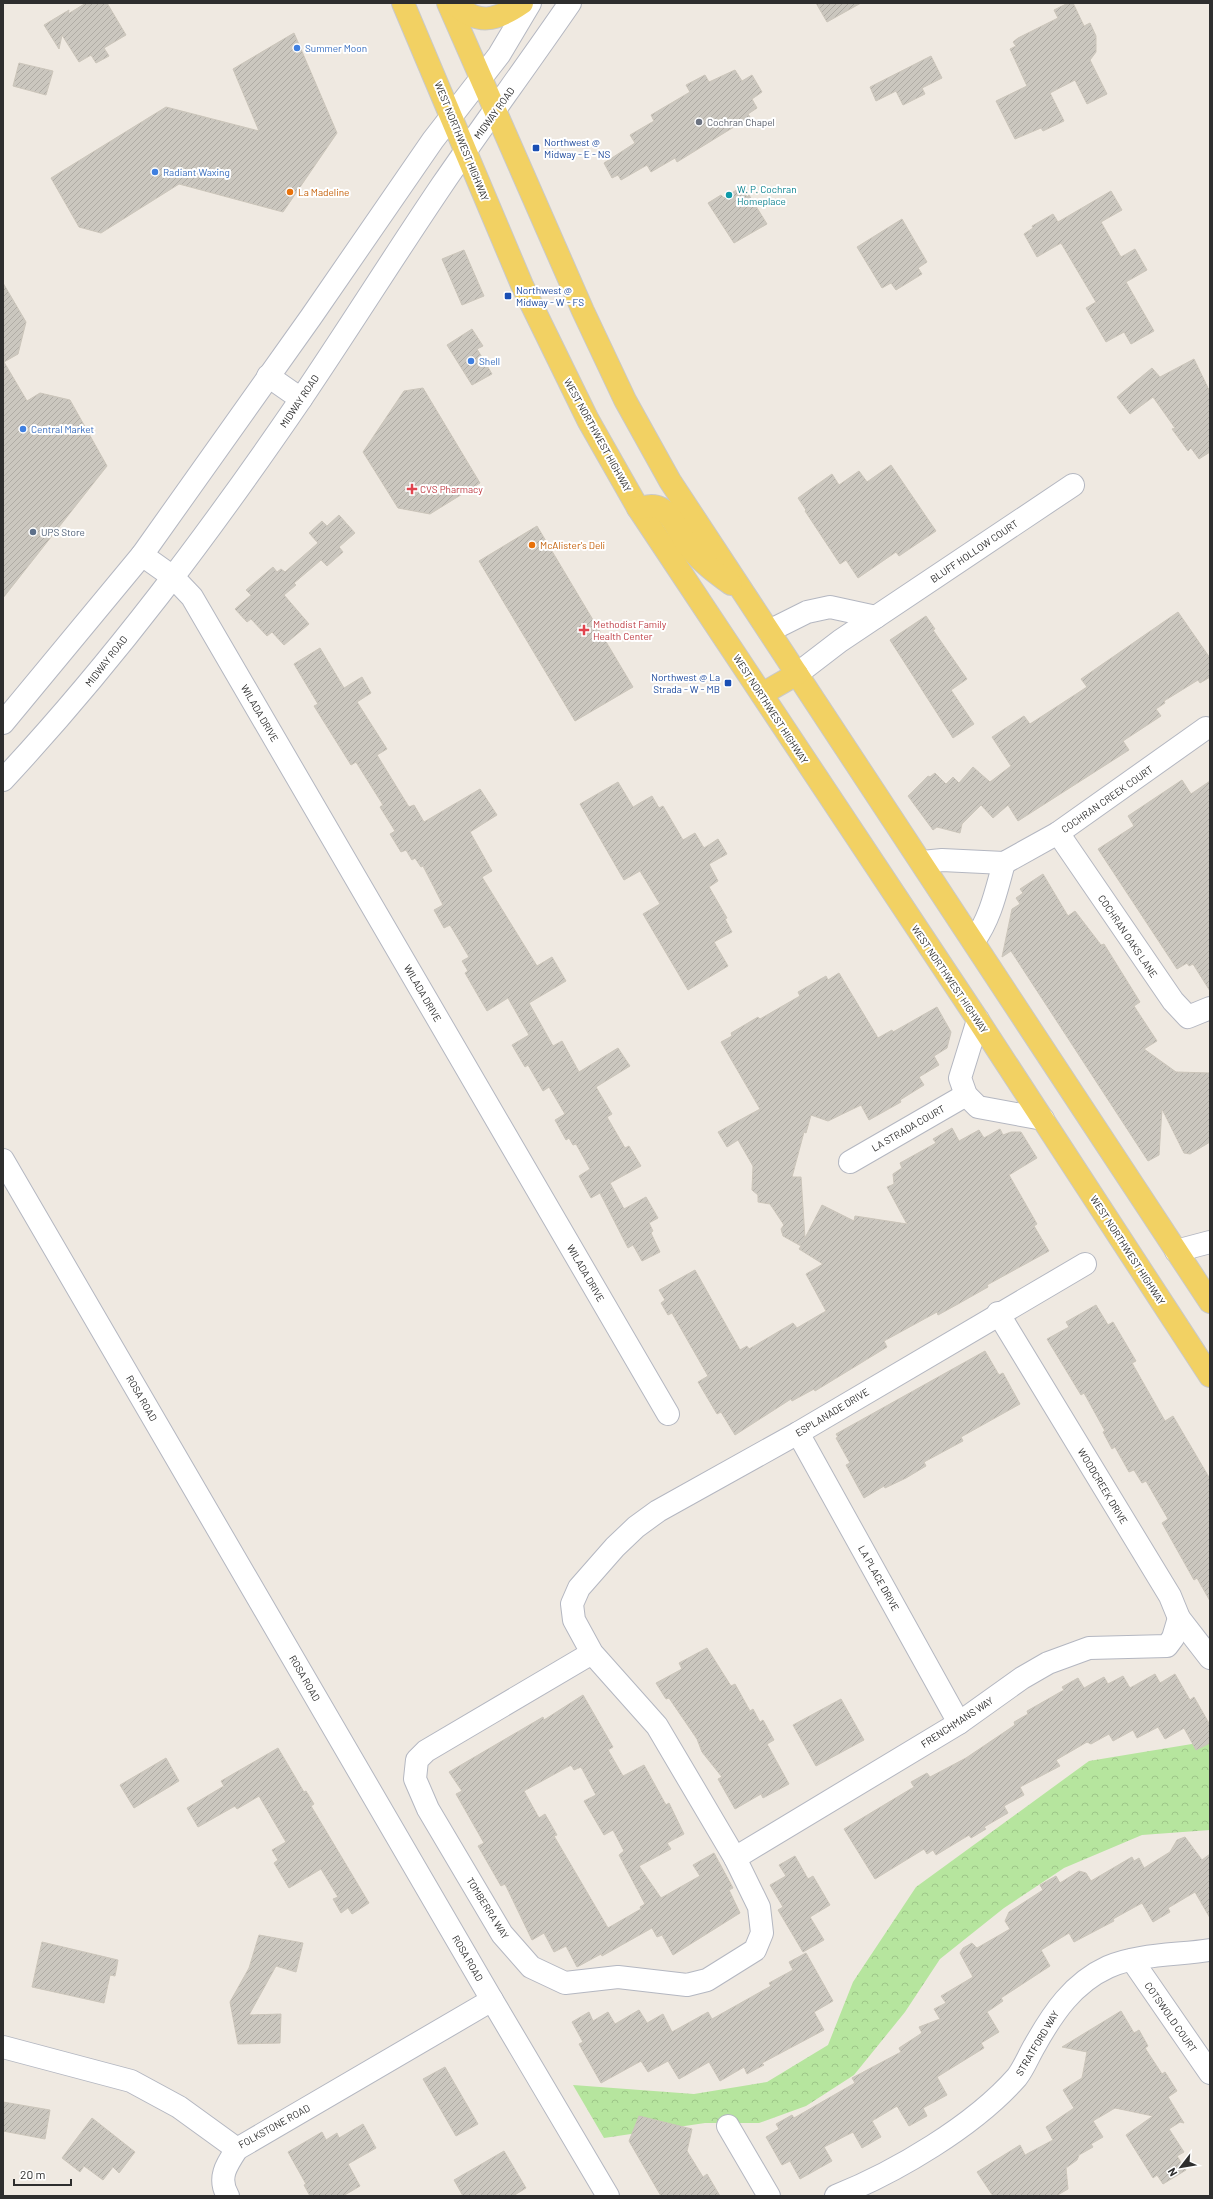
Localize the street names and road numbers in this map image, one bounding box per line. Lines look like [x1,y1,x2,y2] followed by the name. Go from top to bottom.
[432,79,492,203] street label: WEST NORTHWEST HIGHWAY
[471,85,517,141] street label: MIDWAY ROAD
[277,372,321,430] street label: MIDWAY ROAD
[562,376,634,494] street label: WEST NORTHWEST HIGHWAY
[928,517,1020,585] street label: BLUFF HOLLOW COURT
[82,633,130,689] street label: MIDWAY ROAD
[731,652,811,766] street label: WEST NORTHWEST HIGHWAY
[239,682,281,744] street label: WILADA DRIVE
[1059,763,1155,835] street label: COCHRAN CREEK COURT
[1096,892,1160,980] street label: COCHRAN OAKS LANE
[909,923,991,1036] street label: WEST NORTHWEST HIGHWAY
[402,962,444,1024] street label: WILADA DRIVE
[869,1102,947,1154] street label: LA STRADA COURT
[1088,1193,1168,1307] street label: WEST NORTHWEST HIGHWAY
[565,1242,607,1304] street label: WILADA DRIVE
[124,1373,160,1423] street label: ROSA ROAD
[793,1385,871,1439] street label: ESPLANADE DRIVE
[1076,1446,1130,1526] street label: WOODCREEK DRIVE
[856,1543,902,1613] street label: LA PLACE DRIVE
[287,1653,323,1703] street label: ROSA ROAD
[919,1694,996,1750] street label: FRENCHMANS WAY
[464,1875,512,1941] street label: TOMBERRA WAY
[450,1933,486,1983] street label: ROSA ROAD
[1142,1980,1200,2055] street label: COTSWOLD COURT
[1013,2008,1061,2078] street label: STRATFORD WAY
[236,2101,312,2151] street label: FOLKSTONE ROAD

